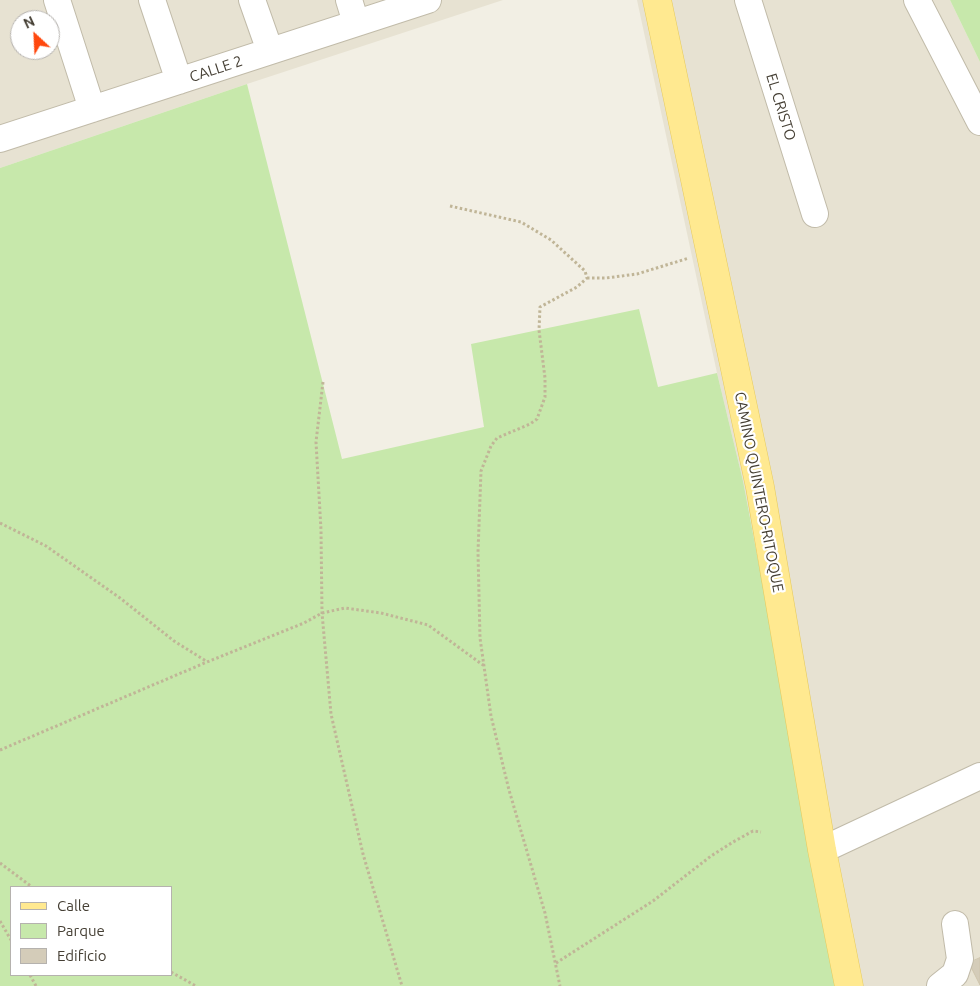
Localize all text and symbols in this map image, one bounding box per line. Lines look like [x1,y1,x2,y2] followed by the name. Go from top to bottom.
[10,10,60,60] north arrow
[21,13,37,32] text: N
[187,52,245,86] street label: CALLE 2
[762,71,800,143] street label: EL CRISTO
[731,390,787,594] street label: CAMINO QUINTERO-RITOQUE
[10,886,172,976] legend
[57,897,90,914] text: Calle
[57,922,105,939] text: Parque
[57,947,106,964] text: Edificio

